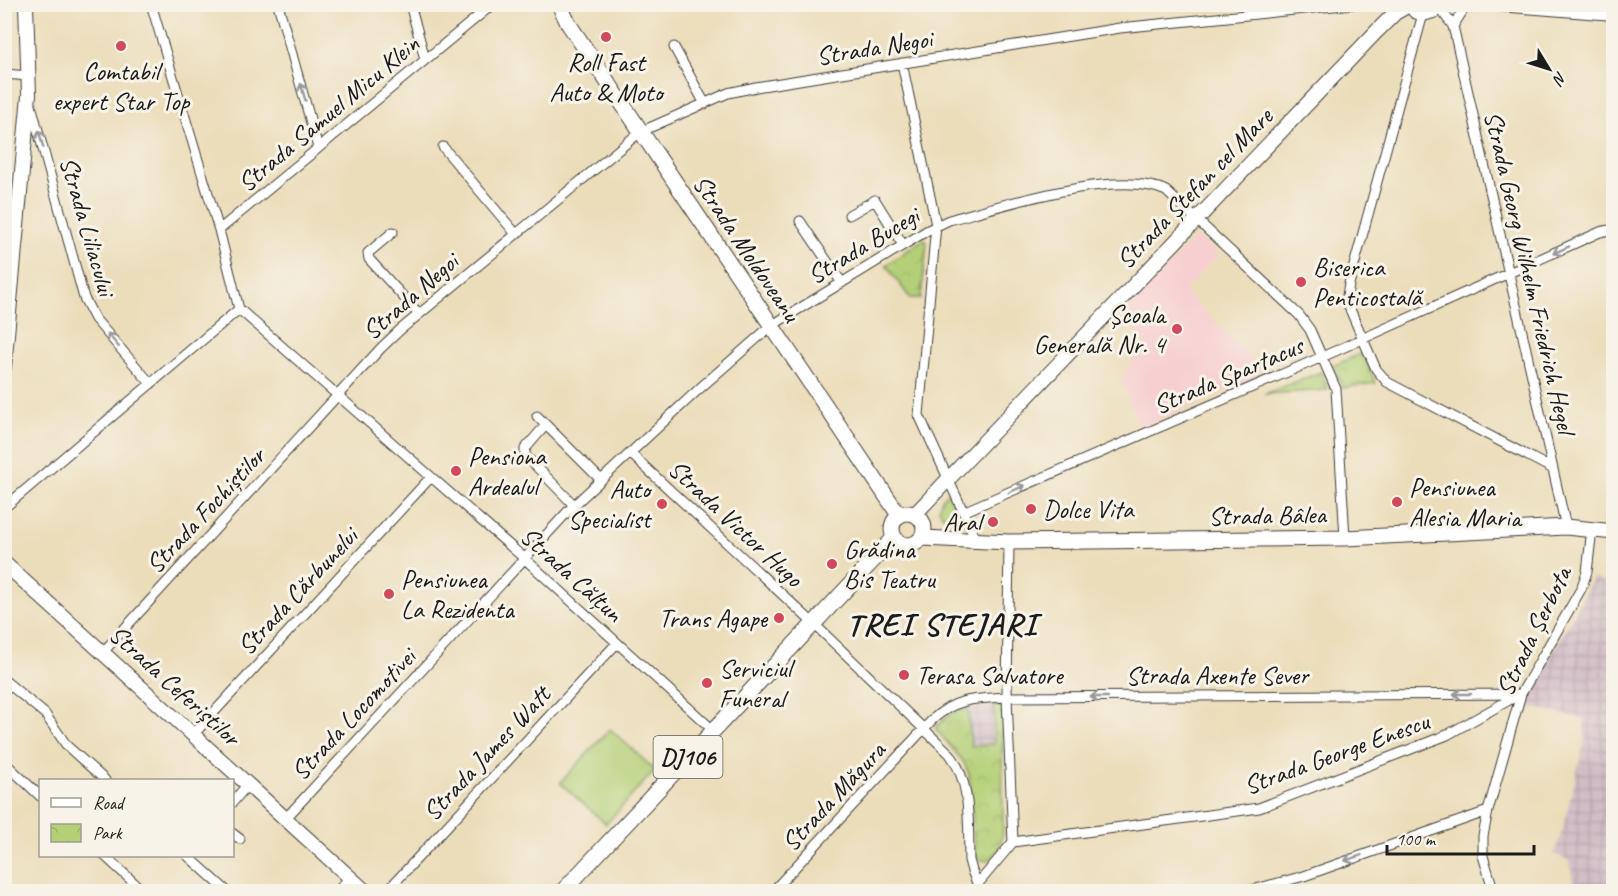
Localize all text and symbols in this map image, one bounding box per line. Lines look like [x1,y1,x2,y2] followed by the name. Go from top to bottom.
[814,22,937,73] street label: Strada Negoi
[231,27,426,199] street label: Strada Samuel Micu Klein
[599,30,613,44] marker: Roll Fast Auto & Moto
[114,39,128,53] marker: Comtabil expert Star Top
[1519,39,1579,99] north arrow
[549,46,665,109] place label: Roll Fast Auto & Moto
[53,55,190,118] place label: Comtabil expert Star Top
[1547,68,1571,90] text: N
[296,83,308,102] one-way arrow
[1109,100,1281,276] street label: Strada Ștefan cel Mare
[1476,108,1584,441] street label: Strada Georg Wilhelm Friedrich Hegel
[34,130,46,149] one-way arrow
[52,153,124,302] street label: Strada Liliacului
[685,169,809,329] street label: Strada Moldoveanu
[801,198,928,292] street label: Strada Bucegi
[355,244,468,347] street label: Strada Negoi
[1552,245,1570,256] one-way arrow
[1313,251,1424,314] place label: Biserica Penticostală
[1294,275,1308,289] marker: Biserica Penticostală
[1034,298,1167,361] place label: Școala Generală Nr. 4
[1170,322,1184,336] marker: Școala Generală Nr. 4
[1148,328,1310,422] street label: Strada Spartacus
[106,333,120,348] one-way arrow
[138,438,274,580] street label: Strada Fochiștilor
[468,440,547,503] place label: Pensiona Ardealul
[661,453,811,595] street label: Strada Victor Hugo
[449,464,463,478] marker: Pensiona Ardealul
[1409,471,1523,534] place label: Pensiunea Alesia Maria
[568,473,653,536] place label: Auto Specialist
[1008,482,1026,494] one-way arrow
[1043,493,1135,526] place label: Dolce Vita
[1390,495,1404,509] marker: Pensiunea Alesia Maria
[655,497,669,511] marker: Auto Specialist
[1208,498,1328,533] street label: Strada Bâlea
[1024,502,1038,516] marker: Dolce Vita
[943,506,986,539] place label: Aral
[986,515,1000,529] marker: Aral
[230,518,367,662] street label: Strada Cărbunelui
[513,519,631,630] street label: Strada Călțun
[844,533,936,596] place label: Grădina Bis Teatru
[825,557,839,571] marker: Grădina Bis Teatru
[1488,559,1580,701] street label: Strada Șerbota
[401,563,515,626] place label: Pensiunea La Rezidenta
[382,587,396,601] marker: Pensiunea La Rezidenta
[659,602,769,635] place label: Trans Agape
[847,604,1043,645] district label: TREI STEJARI
[772,611,786,625] marker: Trans Agape
[102,618,249,755] street label: Strada Ceferiștilor
[284,639,425,787] street label: Strada Locomotivei
[719,652,796,715] place label: Serviciul Funeral
[916,659,1065,692] place label: Terasa Salvatore
[1126,659,1310,692] street label: Strada Axente Sever
[897,668,911,682] marker: Terasa Salvatore
[700,676,714,690] marker: Serviciul Funeral
[415,677,559,828] street label: Strada James Watt
[1453,688,1473,700] one-way arrow
[1090,691,1110,703] one-way arrow
[1239,704,1435,802] street label: Strada George Enescu
[774,733,894,858] street label: Strada Măgura
[654,736,722,778] road number: DJ106
[39,779,234,857] legend
[93,792,126,814] text: Road
[1387,818,1534,856] scale bar
[93,822,123,844] text: Park
[1396,828,1437,850] text: 100 m
[1344,854,1363,865] one-way arrow

